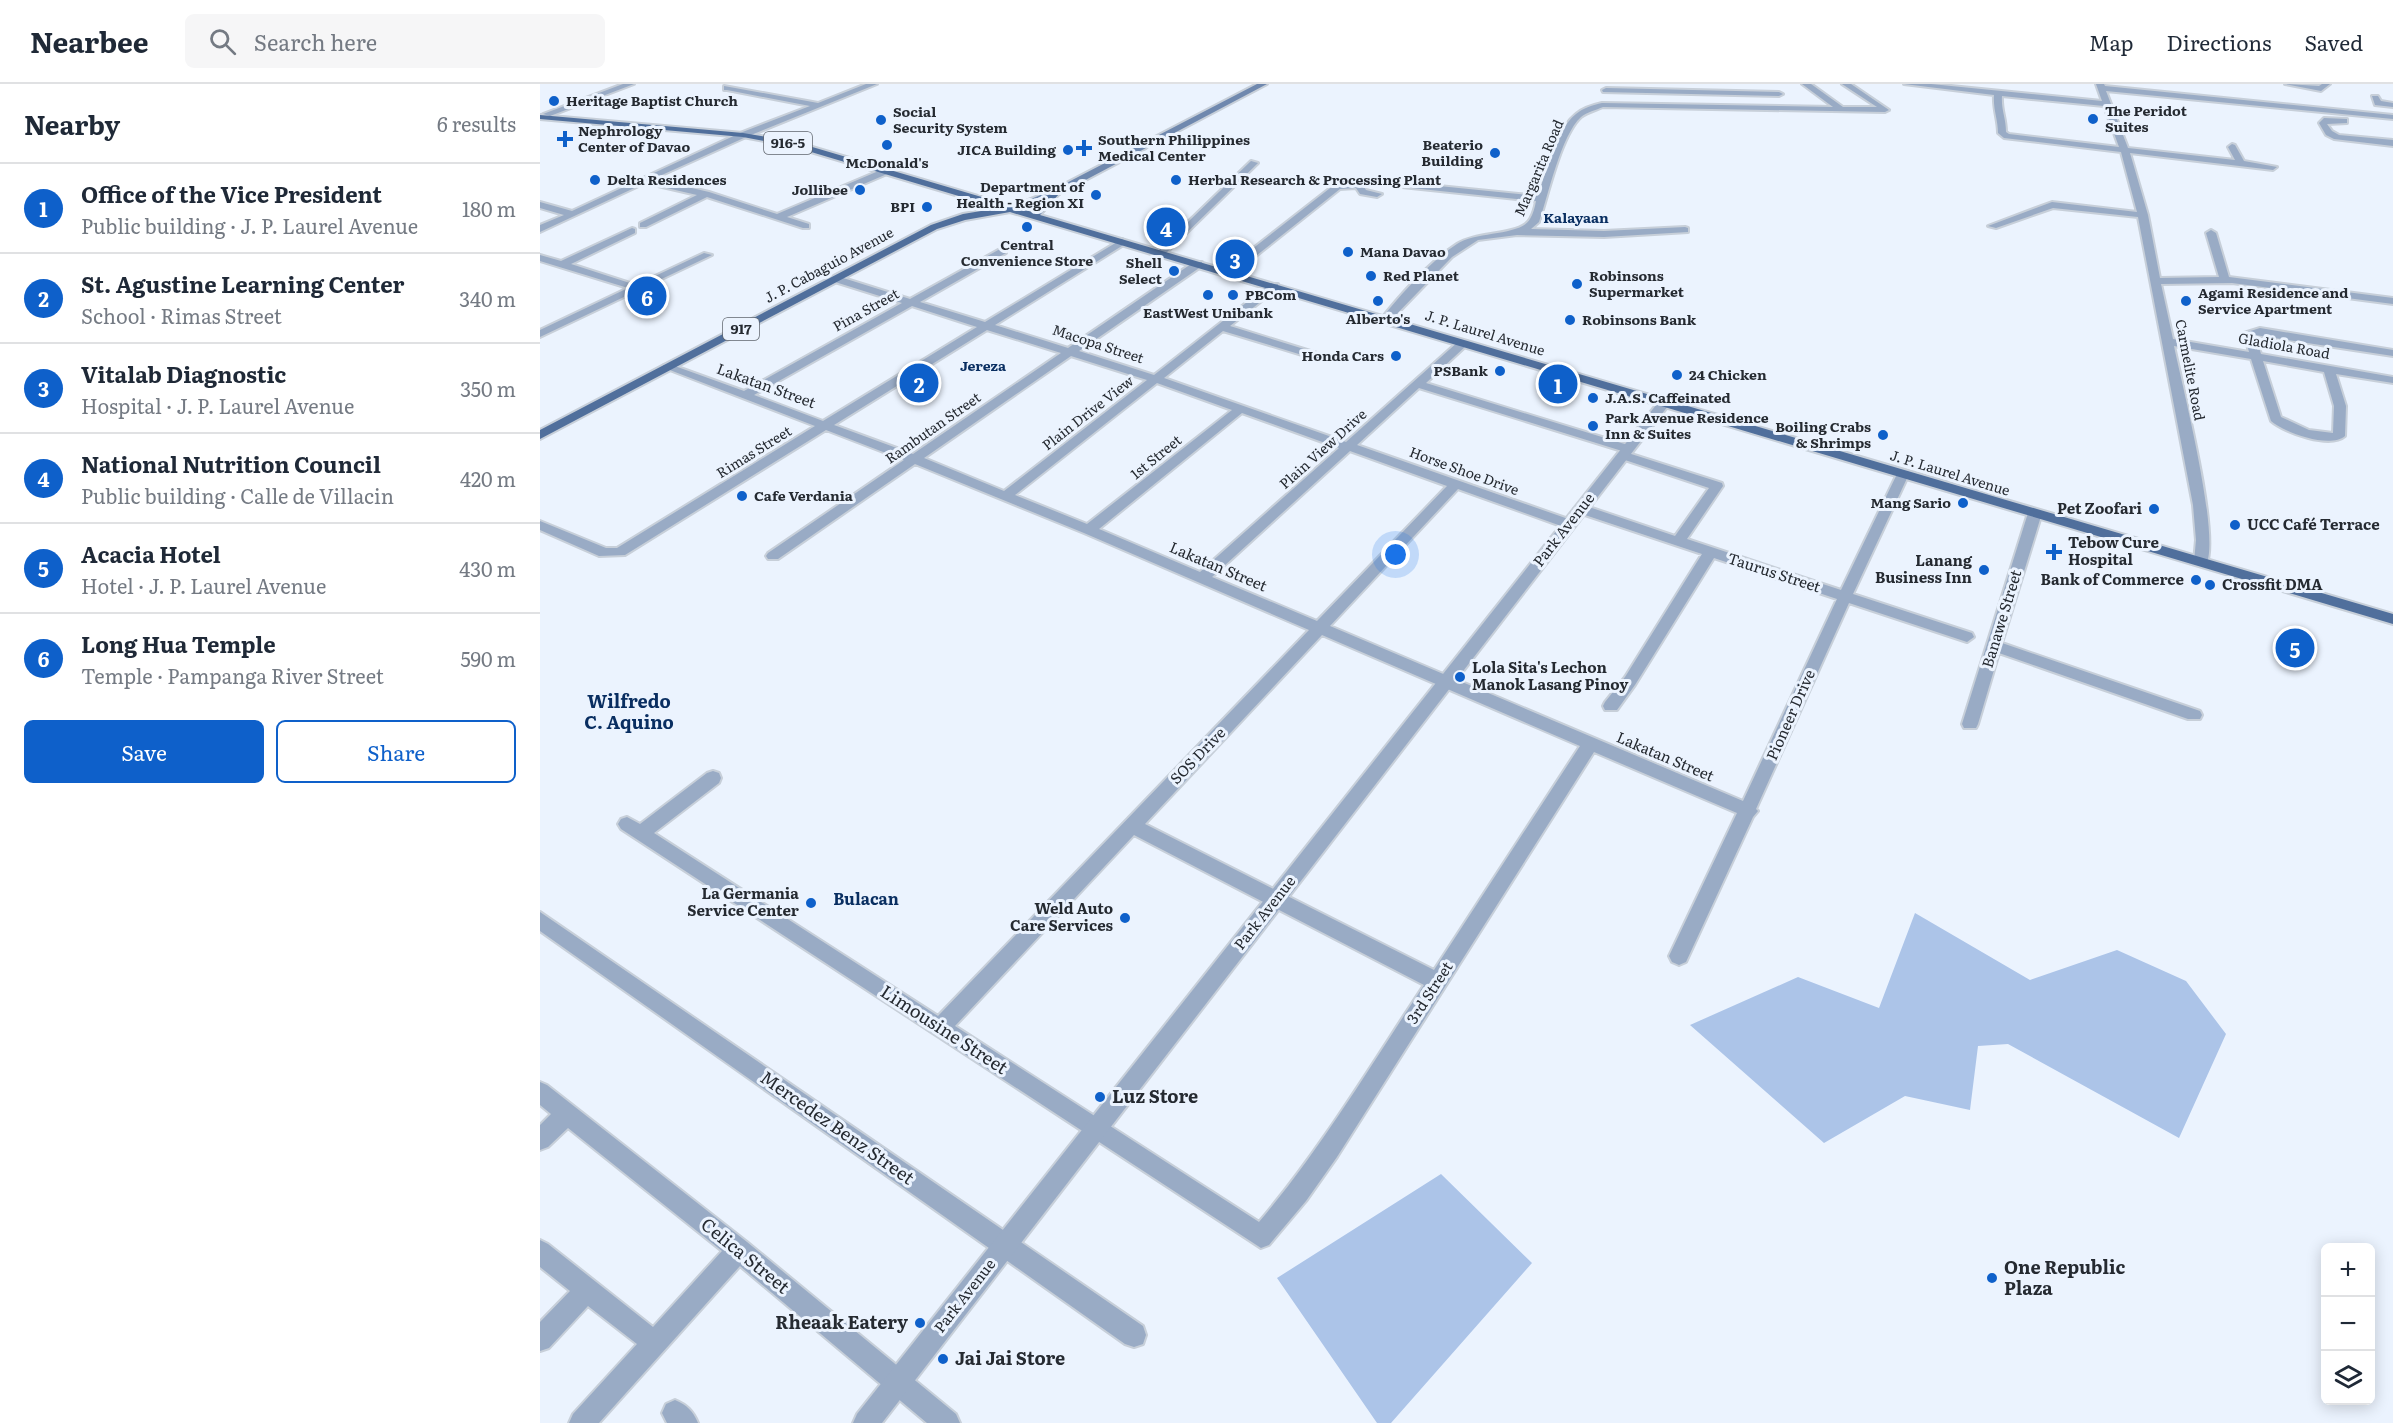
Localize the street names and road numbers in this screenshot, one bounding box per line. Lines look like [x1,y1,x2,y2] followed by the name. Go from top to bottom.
[1509,116,1568,219] street label: Margarita Road
[764,132,812,154] road number: 916-5
[760,222,897,307] street label: J. P. Cabaguio Avenue
[829,283,902,336] street label: Pina Street
[1423,304,1548,360] street label: J. P. Laurel Avenue
[2171,317,2211,423] street label: Carmelite Road
[723,318,759,340] road number: 917
[1050,319,1147,367] street label: Macopa Street
[2237,327,2332,363] street label: Gladiola Road
[714,356,819,413] street label: Lakatan Street
[1038,370,1137,454] street label: Plain Drive View
[881,387,984,468] street label: Rambutan Street
[1274,404,1370,493] street label: Plain View Drive
[712,420,795,482] street label: Rimas Street
[1126,429,1185,483] street label: 1st Street
[1407,441,1522,499] street label: Horse Shoe Drive
[1888,444,2013,500] street label: J. P. Laurel Avenue
[1526,487,1599,571] street label: Park Avenue
[1166,535,1271,597] street label: Lakatan Street
[1725,546,1824,597] street label: Taurus Street
[1975,567,2026,671] street label: Banawe Street
[1759,665,1820,764] street label: Pioneer Drive
[1164,721,1230,789] street label: SOS Drive
[1613,725,1718,787] street label: Lakatan Street
[1227,870,1300,954] street label: Park Avenue
[1400,956,1457,1028] street label: 3rd Street
[876,977,1014,1081] street label: Limousine Street
[755,1063,921,1191] street label: Mercedez Benz Street
[696,1211,797,1300] street label: Celica Street
[927,1253,1000,1337] street label: Park Avenue

